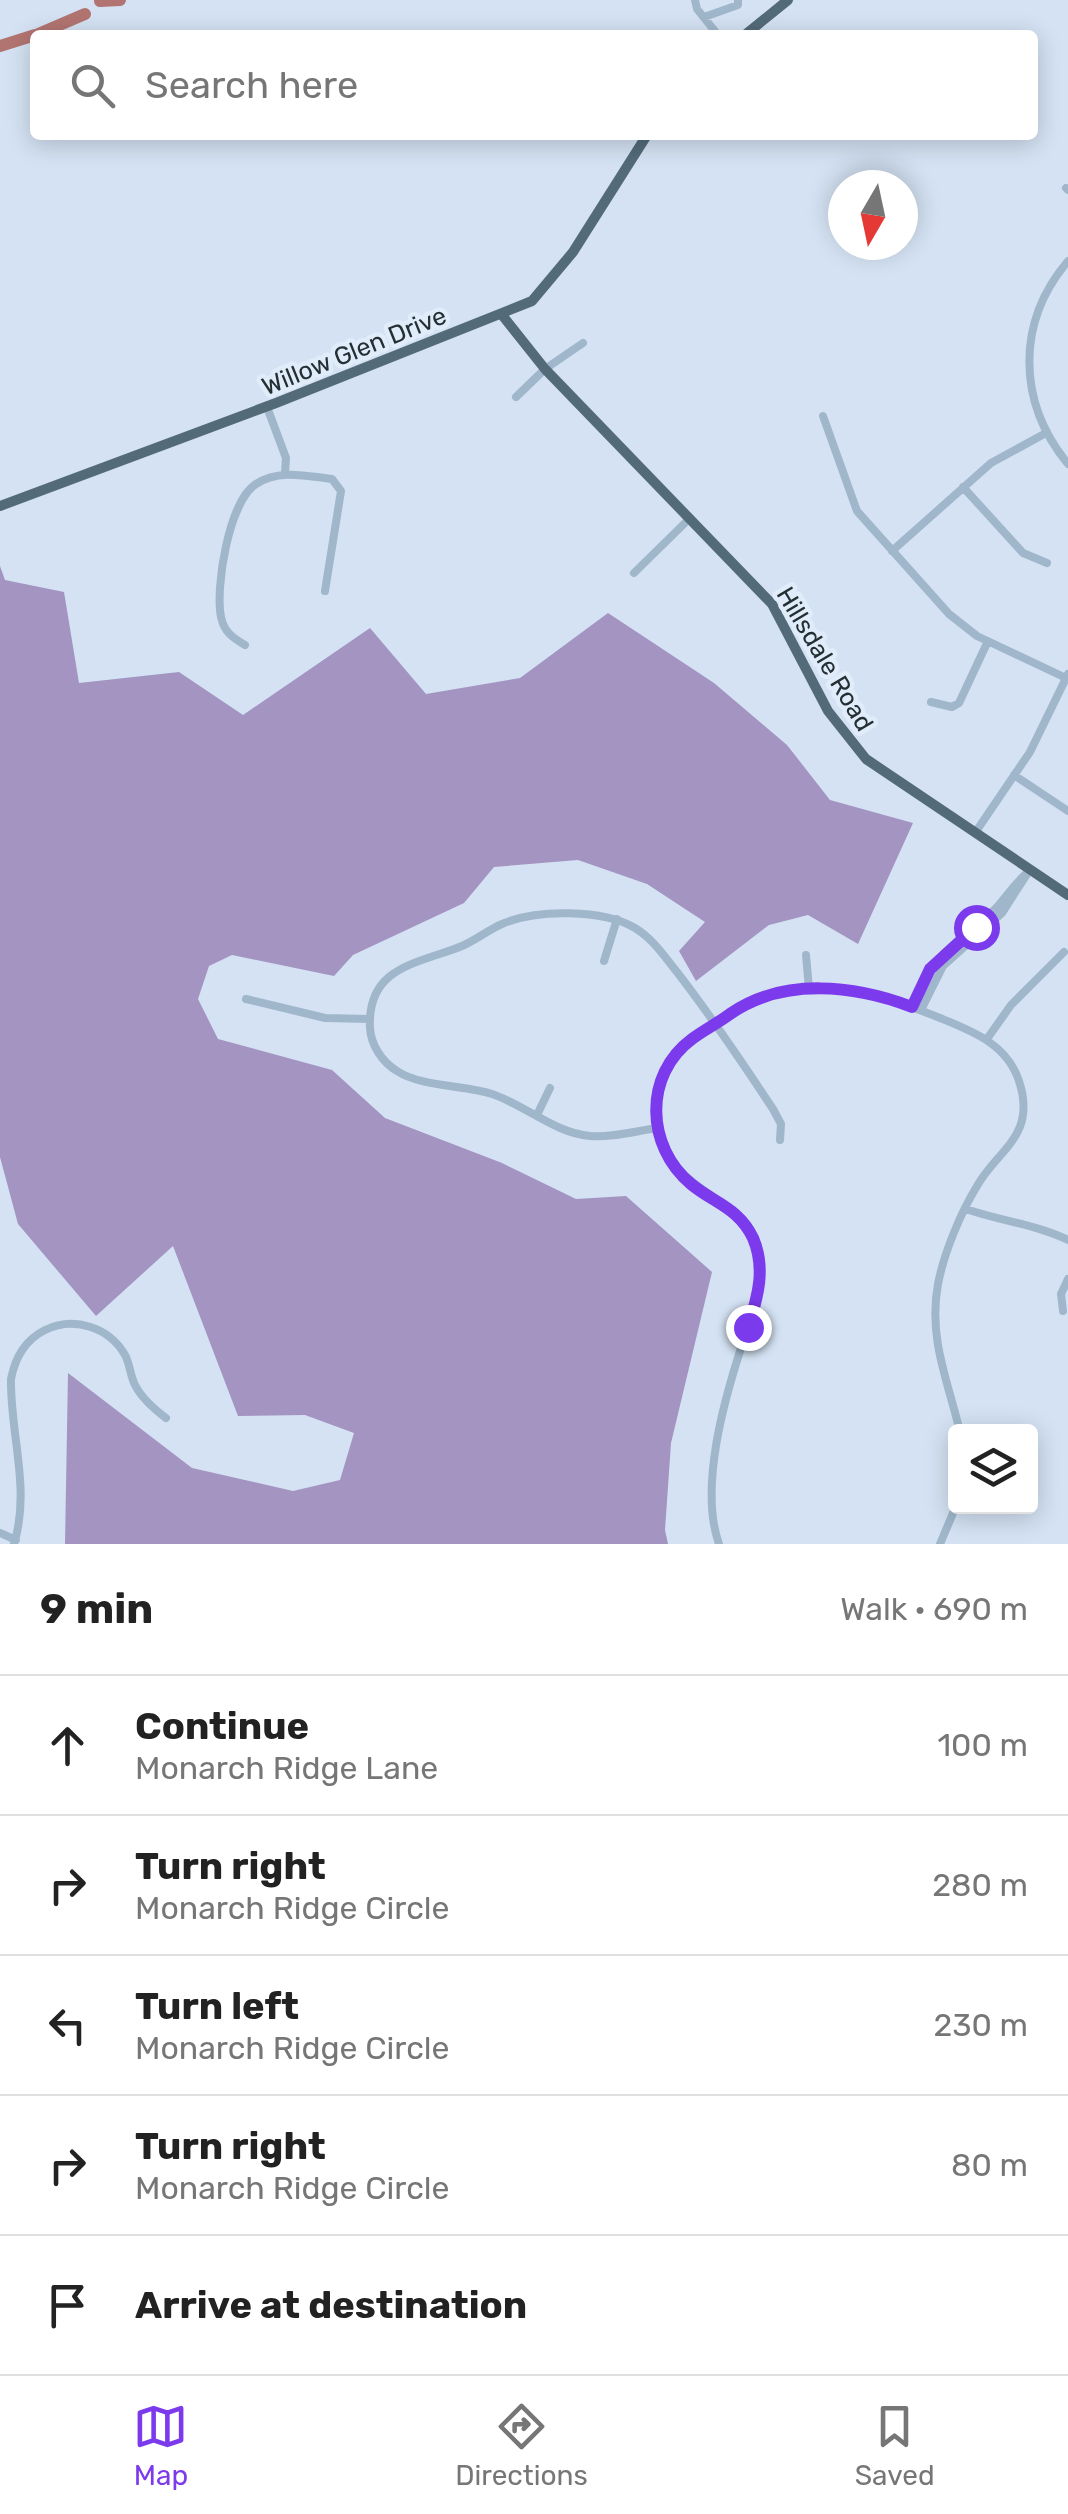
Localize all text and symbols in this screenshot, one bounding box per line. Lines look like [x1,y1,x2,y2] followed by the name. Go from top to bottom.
[30,30,1038,140] search box
[65,58,120,113] icon: search
[145,62,358,108] text: Search here
[828,170,918,260] north arrow
[258,301,450,401] street label: Willow Glen Drive
[771,582,879,736] street label: Hillsdale Road
[954,905,1000,951] route start
[726,1305,772,1351] route end
[948,1424,1038,1514] map controls
[948,1424,1038,1514] button: layers
[40,1584,153,1634] text: 9 min
[840,1590,1028,1628] text: Walk · 690 m
[135,1703,309,1749] text: Continue
[40,1718,95,1773] icon: ahead
[937,1726,1028,1764] text: 100 m
[135,1749,438,1787] text: Monarch Ridge Lane
[135,1843,326,1889] text: Turn right
[40,1858,95,1913] icon: right
[932,1866,1028,1904] text: 280 m
[135,1889,450,1927] text: Monarch Ridge Circle
[135,1983,299,2029] text: Turn left
[40,1998,95,2053] icon: left
[933,2006,1028,2044] text: 230 m
[135,2029,450,2067] text: Monarch Ridge Circle
[135,2123,326,2169] text: Turn right
[40,2138,95,2193] icon: right
[951,2146,1028,2184] text: 80 m
[135,2169,450,2207] text: Monarch Ridge Circle
[40,2278,95,2333] icon: arrive
[135,2282,527,2328] text: Arrive at destination
[133,2399,188,2492] tab: Map
[455,2399,588,2492] tab: Directions
[855,2399,935,2492] tab: Saved

